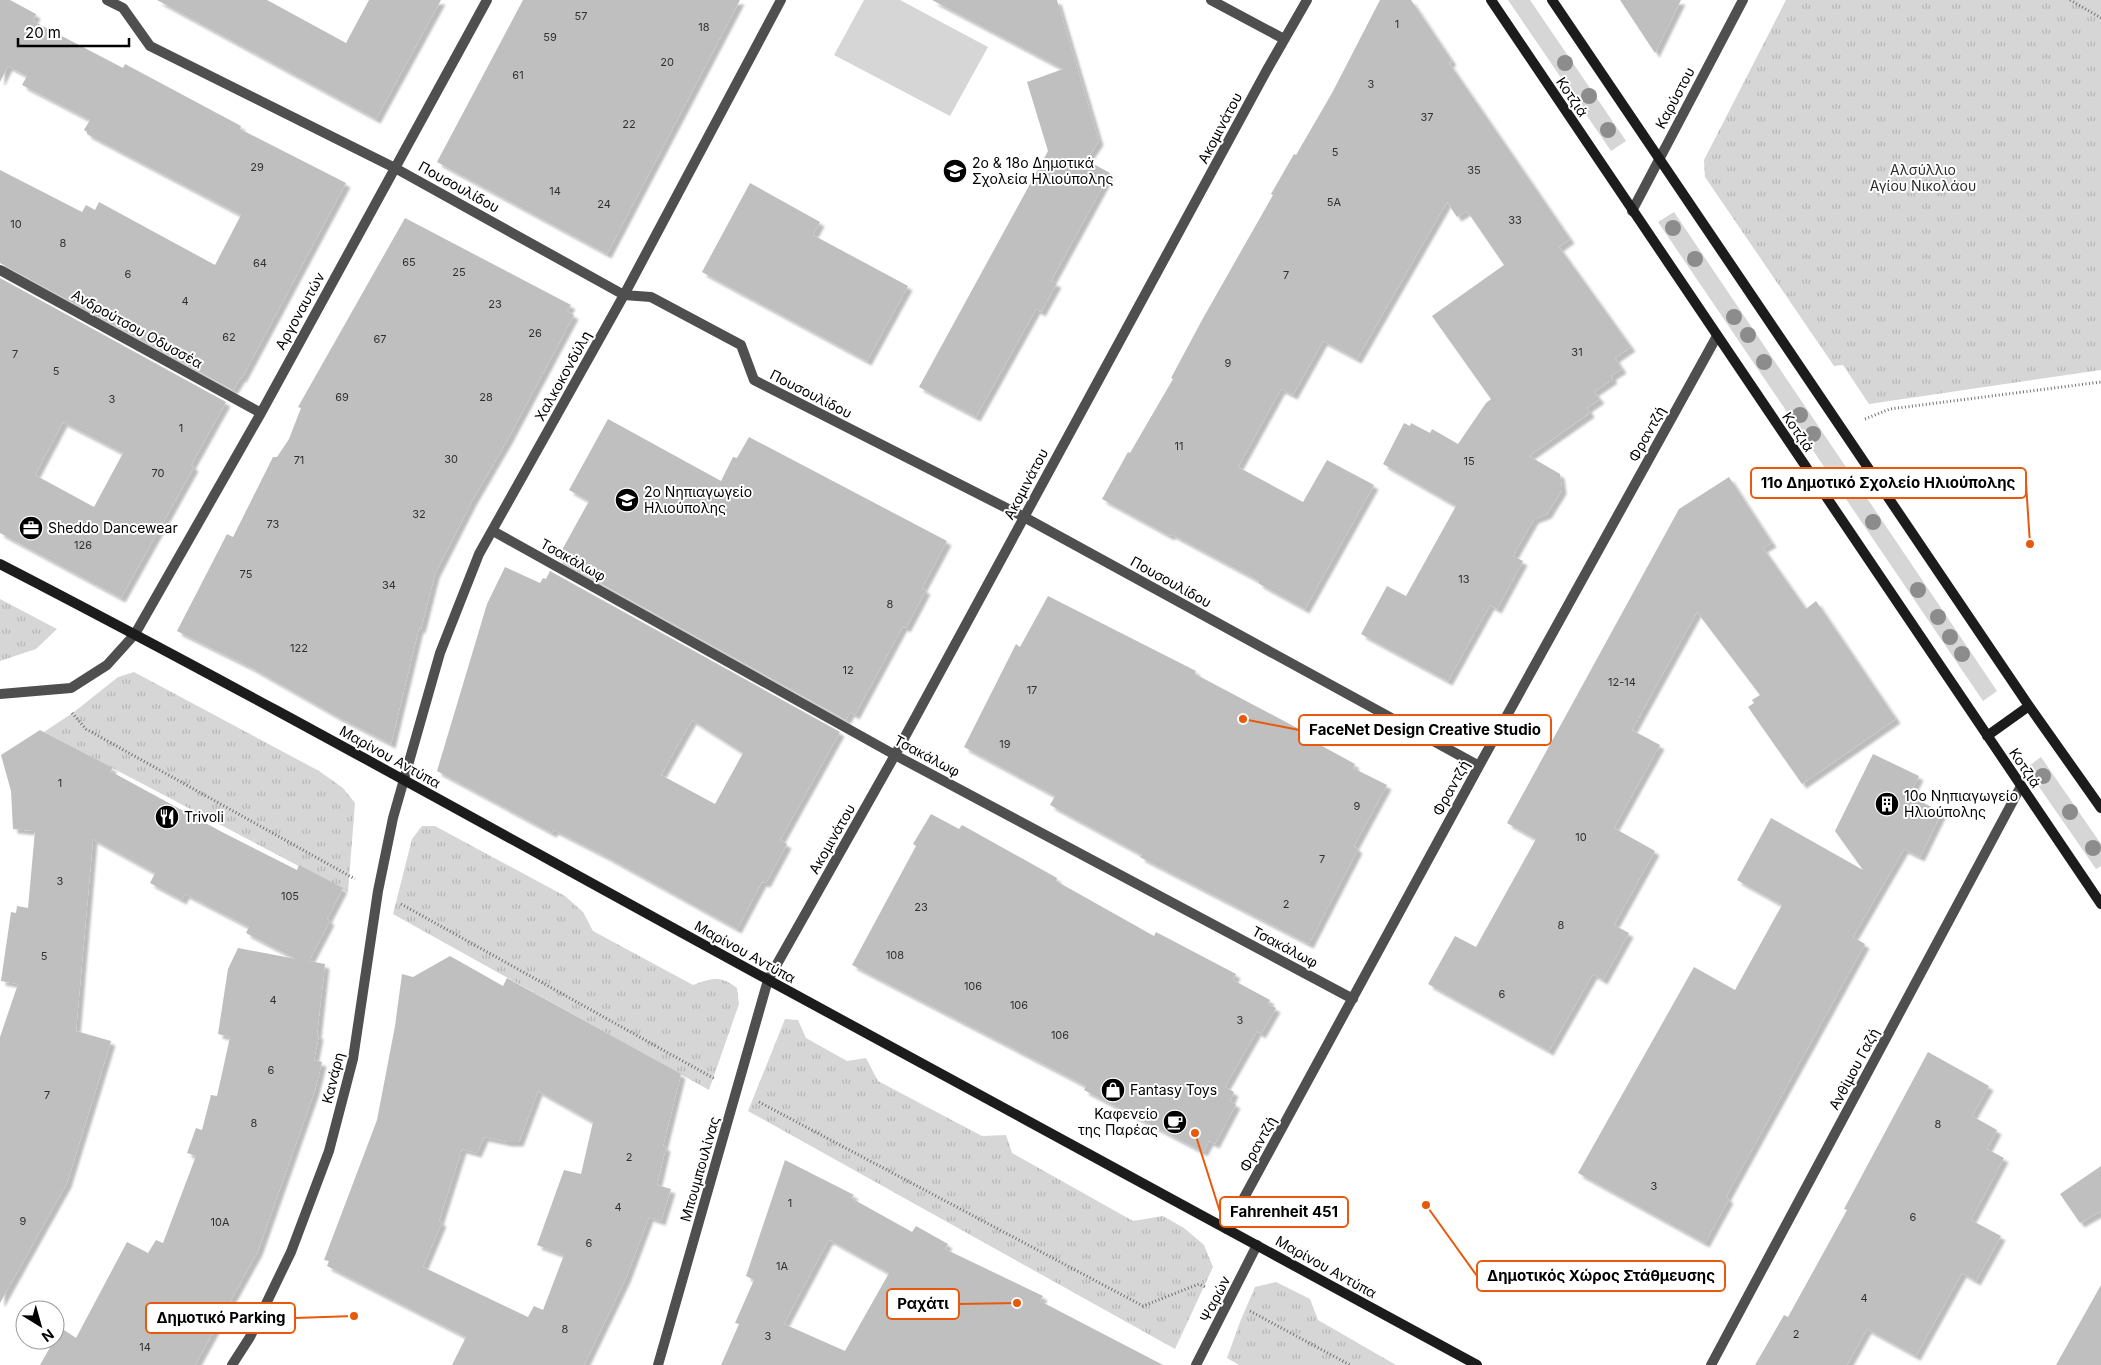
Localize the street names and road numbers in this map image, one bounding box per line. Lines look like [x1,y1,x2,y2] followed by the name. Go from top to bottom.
[1651,64,1698,131] street label: Καρύστου
[1553,74,1592,120] street label: Κοτζιά
[1194,89,1245,166] street label: Ακομινάτου
[416,157,503,216] street label: Πουσουλίδου
[271,269,328,352] street label: Αργοναυτών
[69,286,206,372] street label: Ανδρούτσου Οδυσσέα
[531,328,594,424] street label: Χαλκοκονδύλη
[767,366,855,422] street label: Πουσουλίδου
[1624,403,1669,464] street label: Φραντζή
[1779,409,1818,455] street label: Κοτζιά
[1000,445,1051,522] street label: Ακομινάτου
[538,535,609,584] street label: Τσακάλωφ
[1128,552,1215,611] street label: Πουσουλίδου
[337,722,444,791] street label: Μαρίνου Αντύπα
[891,731,963,780] street label: Τσακάλωφ
[2006,745,2045,791] street label: Κοτζιά
[1428,757,1473,818] street label: Φραντζή
[805,801,858,877] street label: Ακομινάτου
[692,917,799,986] street label: Μαρίνου Αντύπα
[1249,922,1321,971] street label: Τσακάλωφ
[1825,1025,1882,1112] street label: Ανθίμου Γαζή
[318,1050,347,1105] street label: Κανάρη
[1235,1113,1280,1174] street label: Φραντζή
[676,1114,723,1224] street label: Μπουμπουλίνας
[1273,1232,1380,1301] street label: Μαρίνου Αντύπα
[1196,1273,1233,1325] street label: Ψαρών

